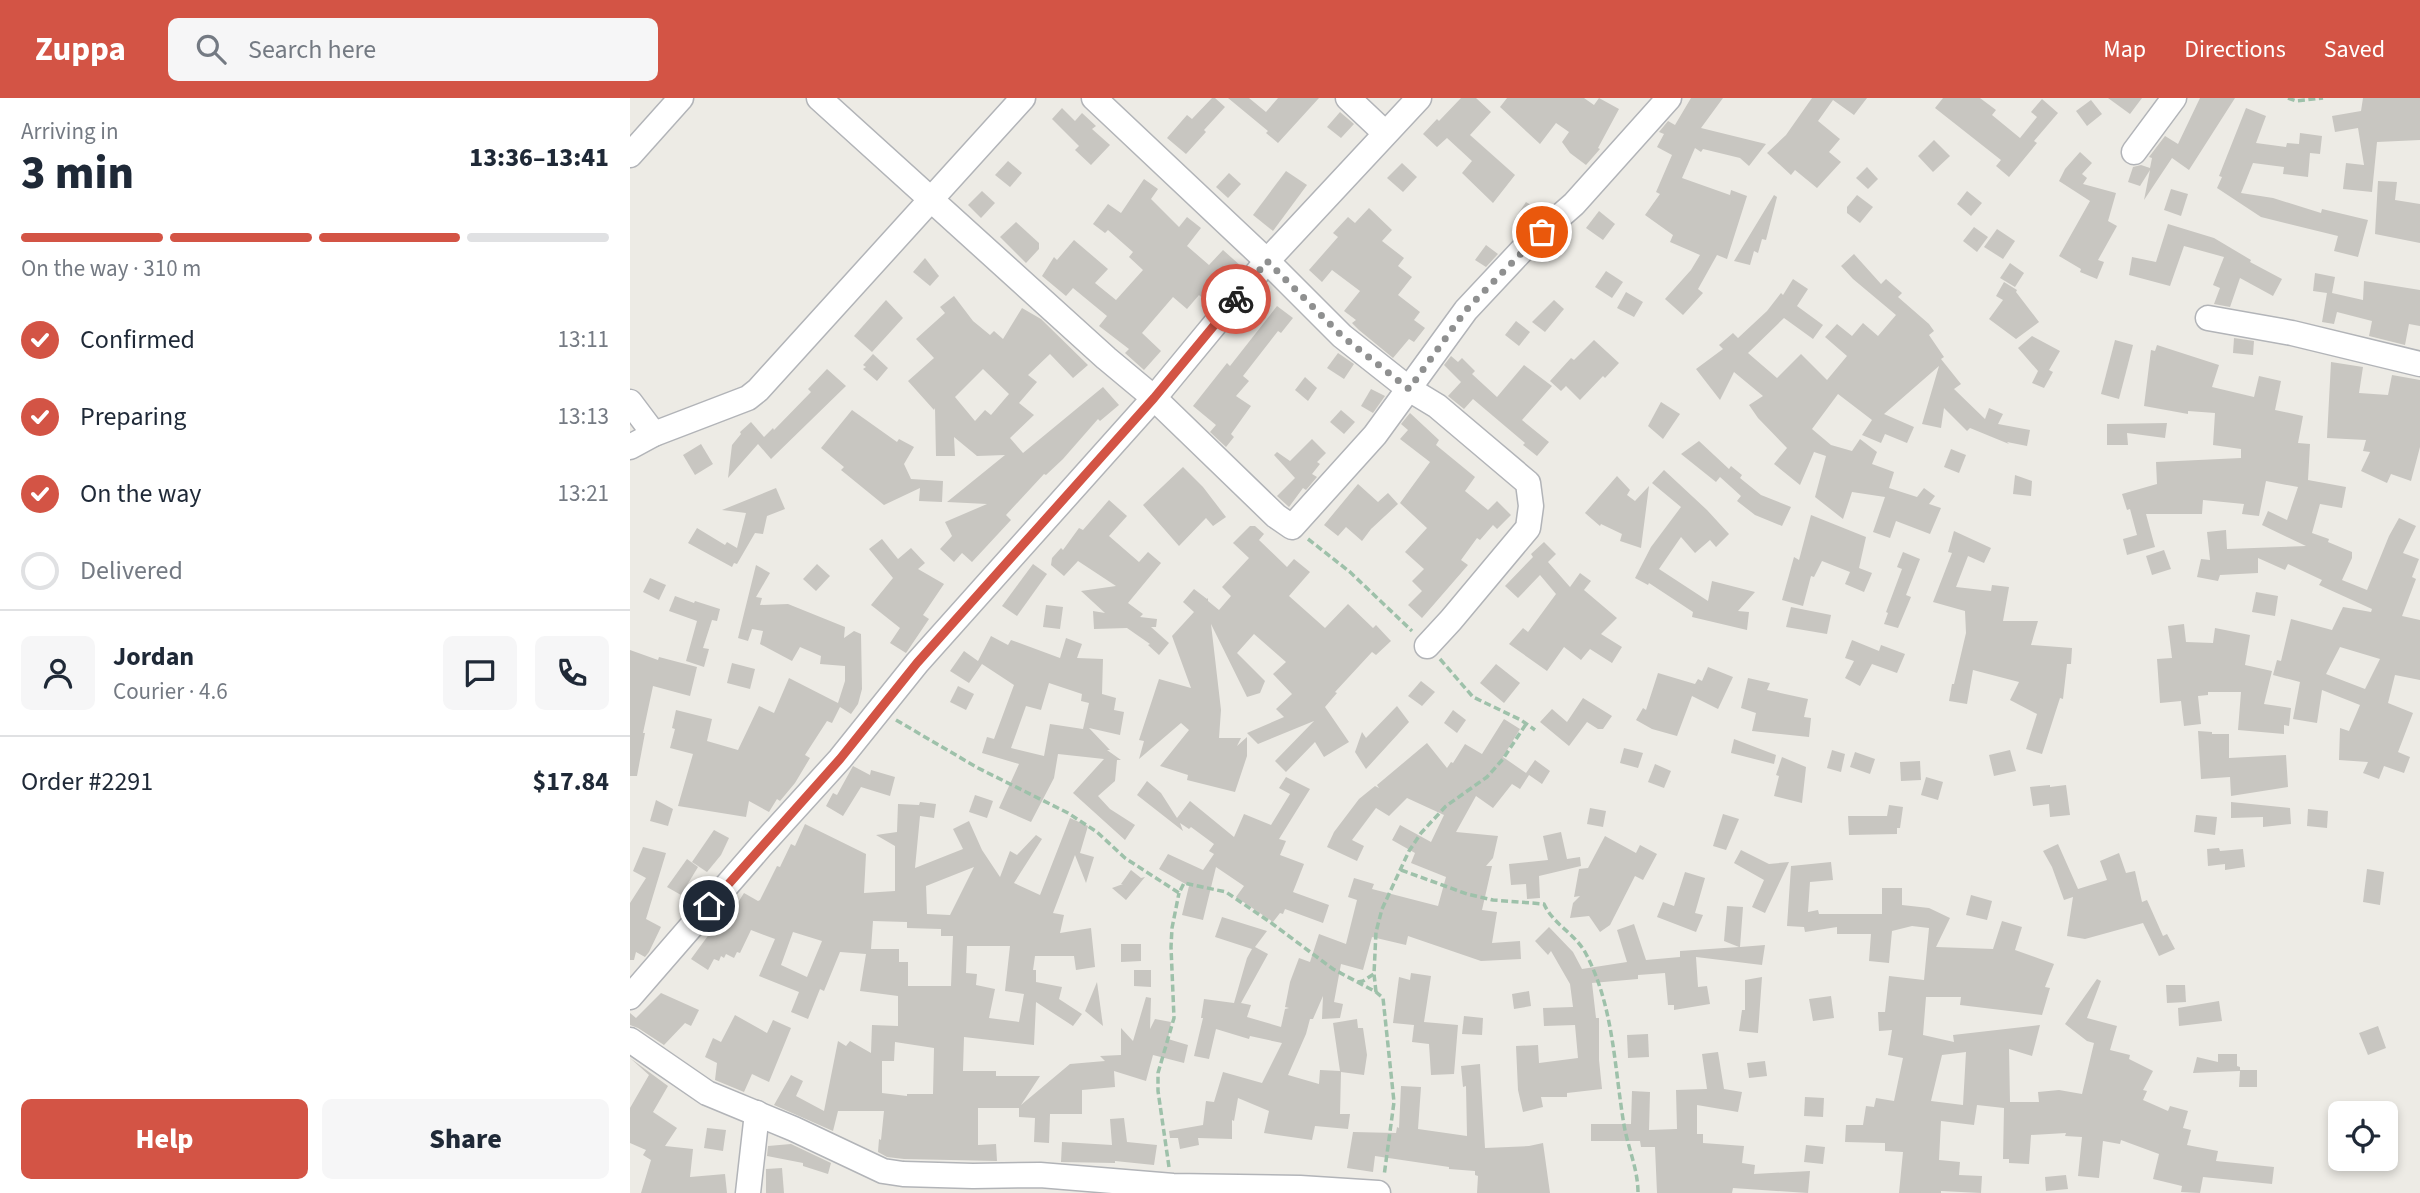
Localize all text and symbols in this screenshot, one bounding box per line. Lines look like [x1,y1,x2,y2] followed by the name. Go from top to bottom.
[168,18,658,81] search box
[35,26,126,73] text: Zuppa
[192,30,230,68] icon: search
[248,31,376,68] text: Search here
[2103,32,2146,67] text: Map
[2184,32,2286,67] text: Directions
[2324,32,2385,67] text: Saved
[21,115,119,148] text: Arriving in
[469,139,609,176] text: 13:36–13:41
[21,141,134,206] text: 3 min
[1512,202,1572,262] pin
[1523,213,1561,251] icon: bag
[21,252,201,285] text: On the way · 310 m
[1201,264,1271,334] courier
[1217,280,1255,318] icon: bike
[21,321,59,359] icon: check
[80,321,195,358] text: Confirmed
[558,323,609,356] text: 13:11
[21,398,59,436] icon: check
[80,398,186,435] text: Preparing
[558,400,609,433] text: 13:13
[21,475,59,513] icon: check
[80,475,201,512] text: On the way
[558,477,609,510] text: 13:21
[80,552,183,589] text: Delivered
[21,636,95,710] button: person
[443,636,517,710] button: chat
[535,636,609,710] button: phone
[113,638,194,675] text: Jordan
[113,675,228,708] text: Courier · 4.6
[21,763,153,800] text: Order #2291
[533,763,609,800] text: $17.84
[679,876,739,936] pin
[690,887,728,925] icon: home
[21,1099,308,1179] button: Help
[322,1099,609,1179] button: Share
[2328,1101,2398,1171] map controls
[2328,1101,2398,1171] button: locate

